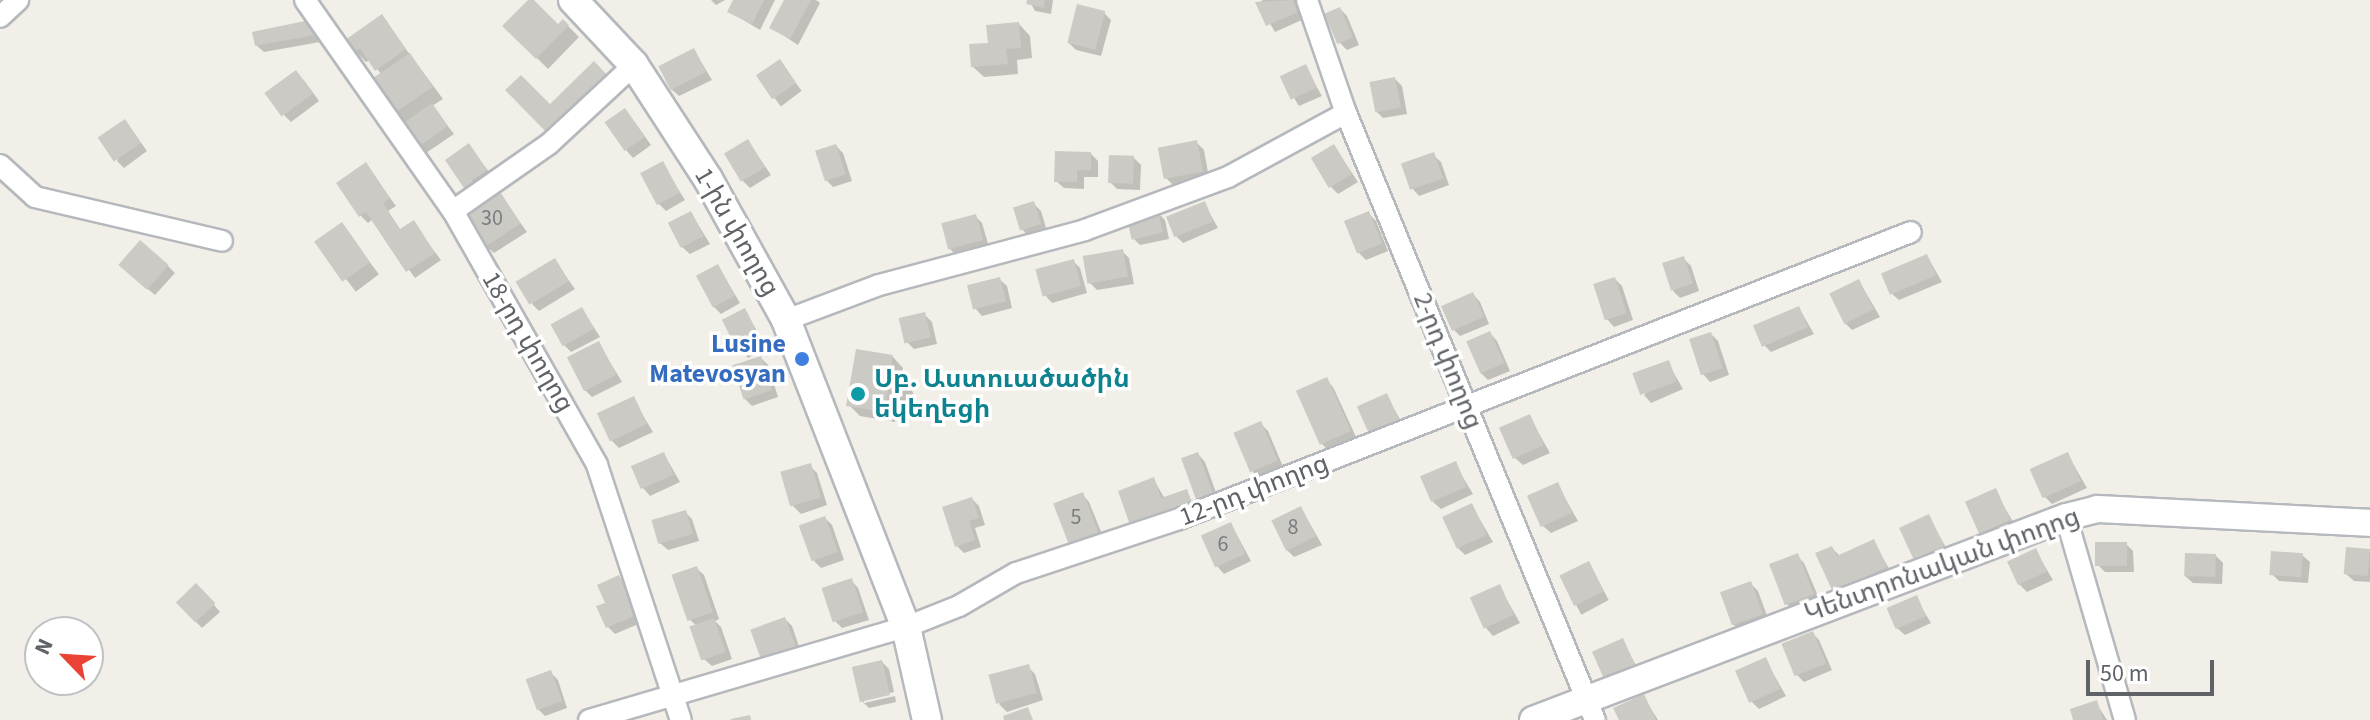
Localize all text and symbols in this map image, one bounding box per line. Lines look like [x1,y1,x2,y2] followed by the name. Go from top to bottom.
[688,162,786,302] street label: 1-ին փողոց
[481,206,503,232] house number: 30
[475,266,581,418] street label: 18-րդ փողոց
[1407,288,1489,434] street label: 2-րդ փողոց
[649,328,786,390] place label: Lusine Matevosyan
[793,350,811,368] marker: Lusine Matevosyan
[874,363,1130,424] place label: Սբ. Աստուածածին եկեղեցի
[849,385,867,403] marker: Սբ. Աստուածածին եկեղեցի
[1175,447,1333,533] street label: 12-րդ փողոց
[1800,501,2084,629] street label: Կենտրոնական փողոց
[1071,505,1081,531] house number: 5
[1288,515,1298,541] house number: 8
[1218,532,1228,558] house number: 6
[24,616,104,696] north arrow
[26,633,62,660] text: N
[2090,644,2218,694] scale bar
[2100,656,2149,691] text: 50 m

